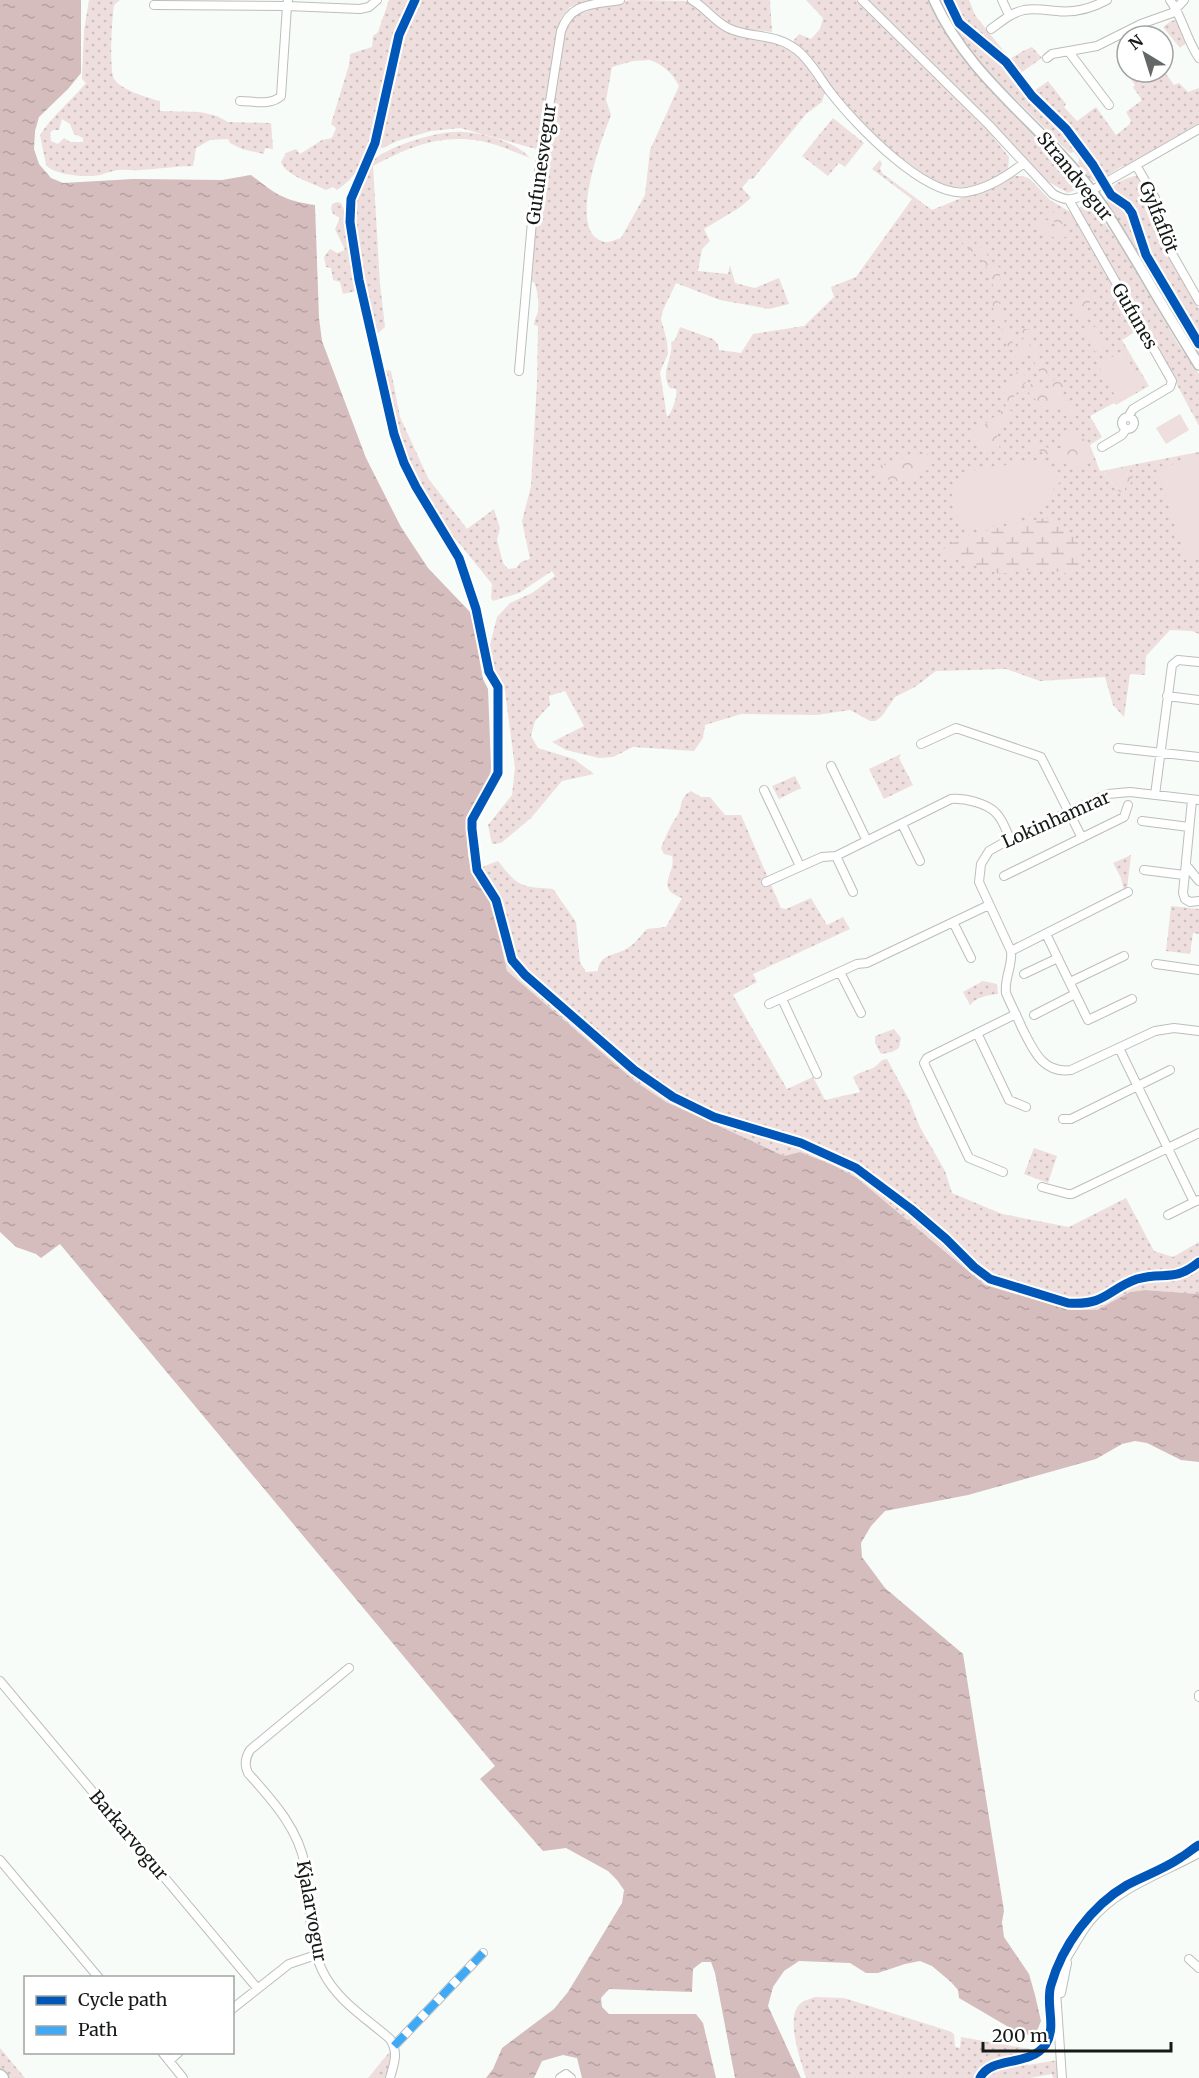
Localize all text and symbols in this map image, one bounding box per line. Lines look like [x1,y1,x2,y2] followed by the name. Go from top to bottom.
[1115,24,1175,84] north arrow
[1125,30,1147,54] text: N
[521,102,561,226] street label: Gufunesvegur
[1032,127,1118,225] street label: Strandvegur
[1134,178,1184,256] street label: Gylfaflöt
[1107,279,1163,353] street label: Gufunes
[998,785,1114,853] street label: Lokinhamrar
[85,1785,173,1885] street label: Barkarvogur
[292,1859,332,1963] street label: Kjalarvogur
[24,1976,234,2054] legend
[78,1988,168,2011] text: Cycle path
[983,2015,1170,2053] scale bar
[78,2018,118,2041] text: Path
[992,2024,1048,2047] text: 200 m

